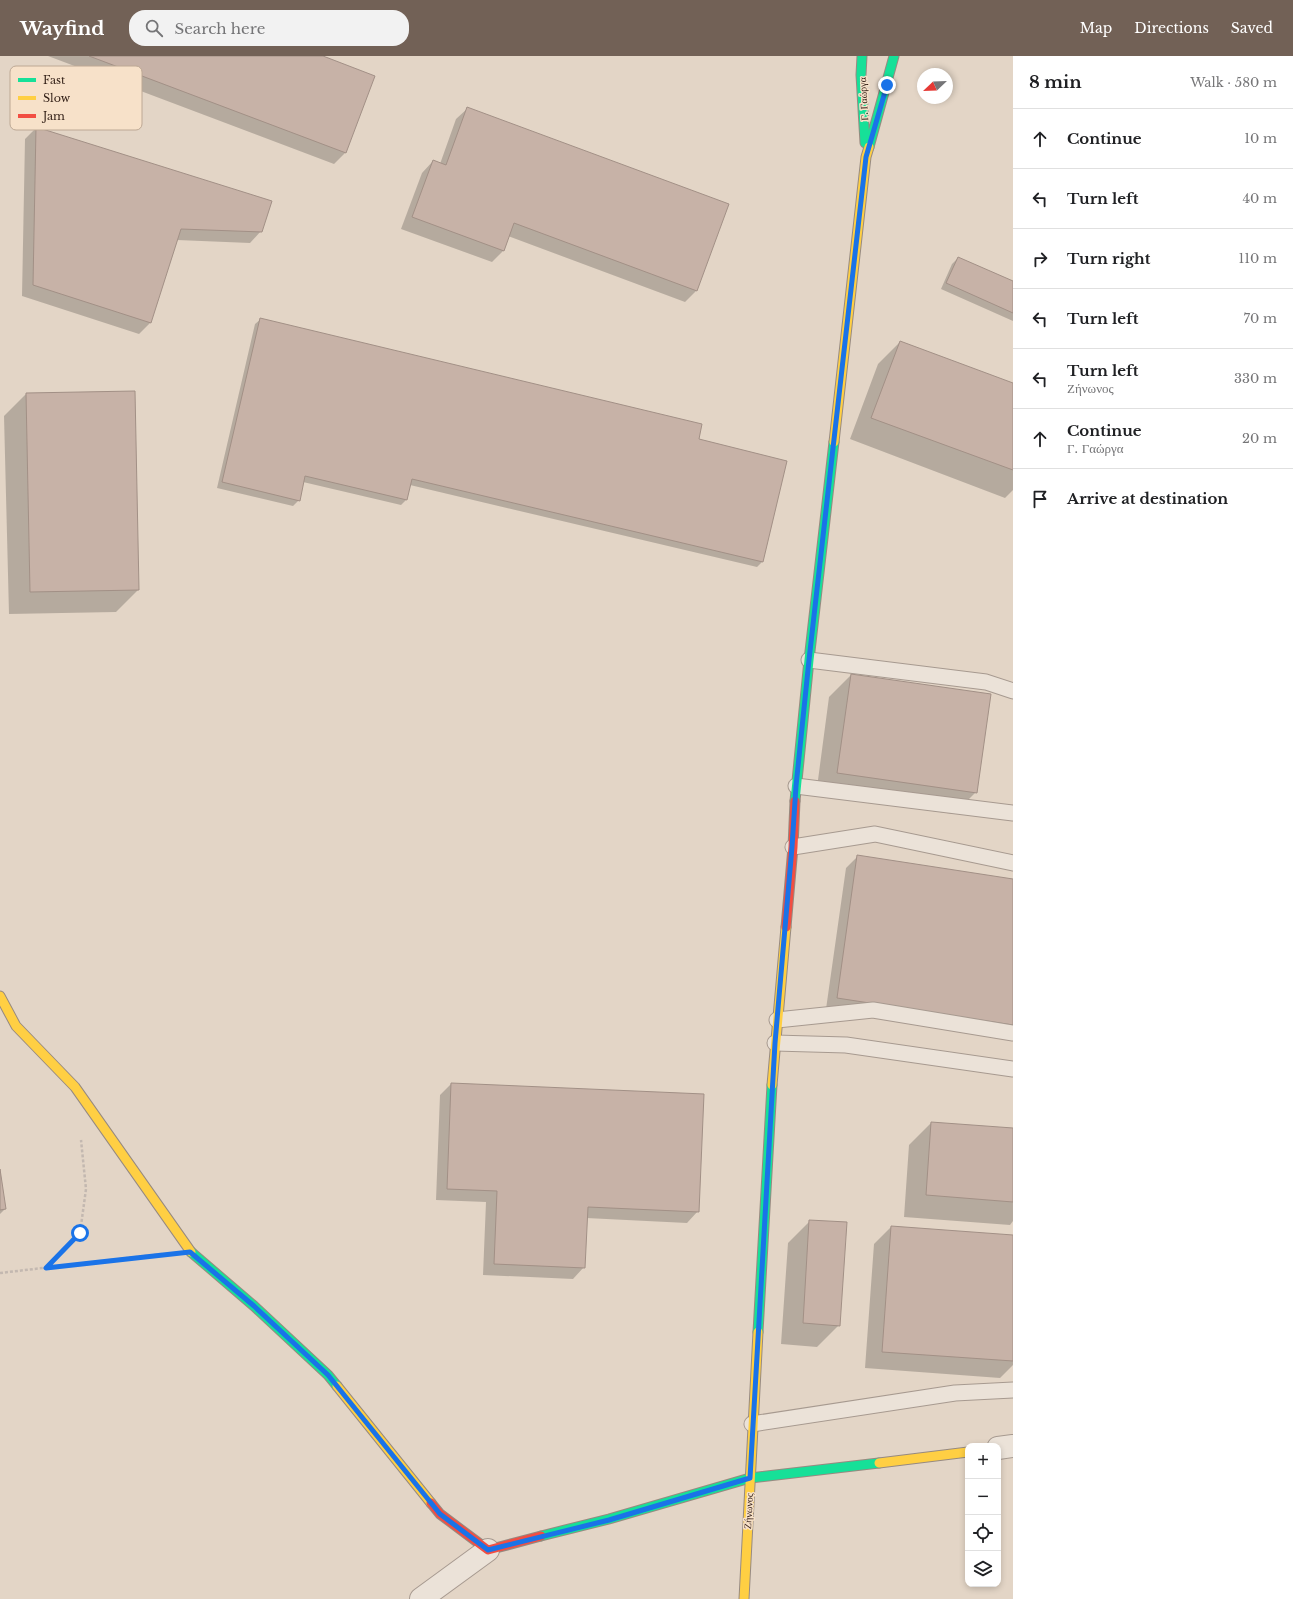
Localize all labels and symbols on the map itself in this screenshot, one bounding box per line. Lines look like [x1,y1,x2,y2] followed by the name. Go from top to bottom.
[10,66,142,130] legend
[917,68,953,104] north arrow
[43,73,66,87] text: Fast
[856,76,871,121] street label: Γ. Γαώργα
[878,76,896,94] route end
[43,91,71,105] text: Slow
[41,109,65,123] text: Jam
[71,1224,89,1242] route start
[741,1493,756,1529] street label: Ζήνωνος

